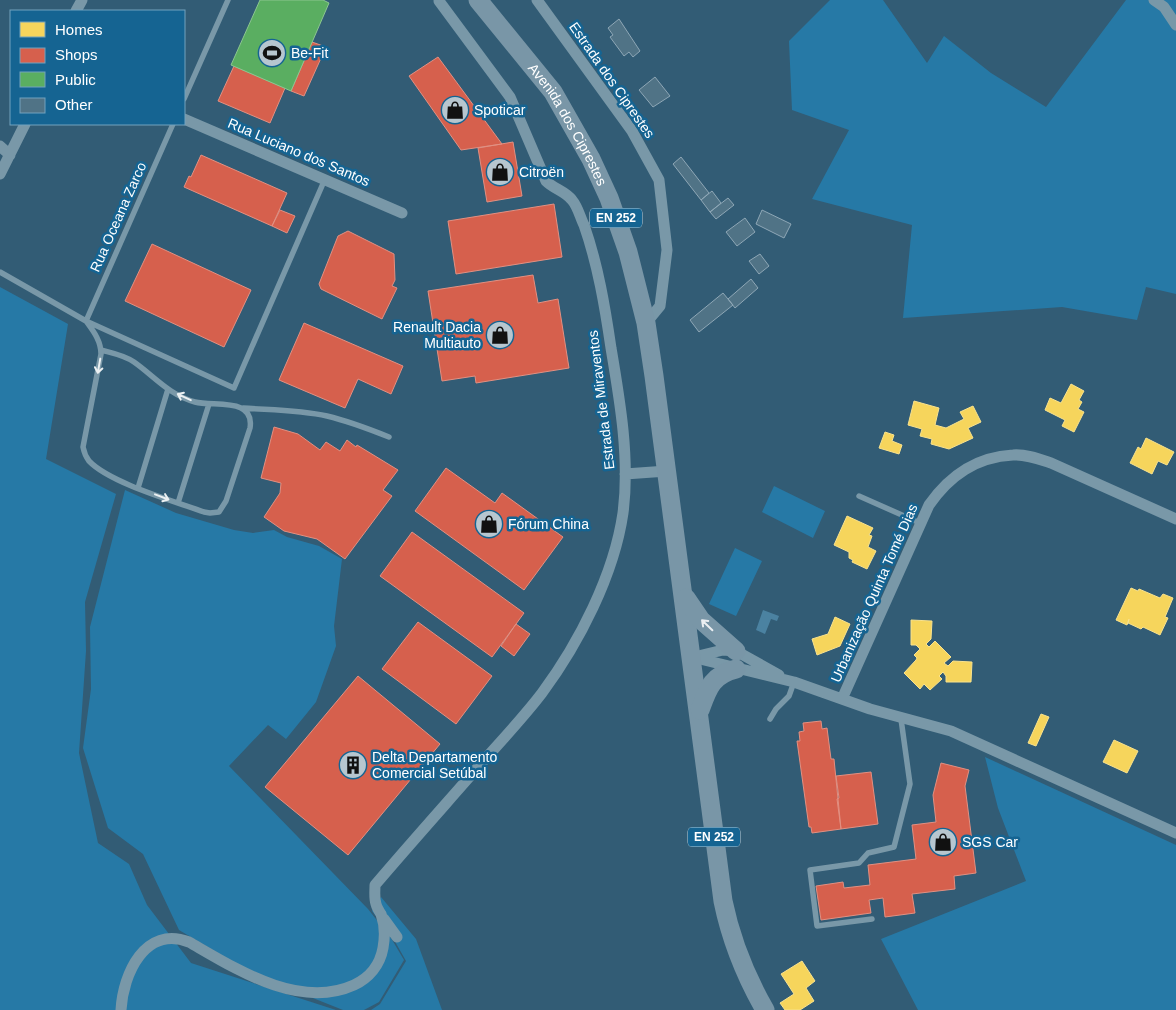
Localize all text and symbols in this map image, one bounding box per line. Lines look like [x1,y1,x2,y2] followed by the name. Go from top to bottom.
[10,10,185,125] legend
[566,19,658,141] street label: Estrada dos Ciprestes
[55,21,103,38] text: Homes
[257,38,287,68] sports icon: Be-Fit
[291,45,328,61] place label: Be-Fit
[55,46,98,63] text: Shops
[525,60,610,188] street label: Avenida dos Ciprestes
[55,71,96,88] text: Public
[440,95,470,125] shop icon: Spoticar
[55,96,93,113] text: Other
[474,102,526,118] place label: Spoticar
[226,115,372,189] street label: Rua Luciano dos Santos
[485,157,515,187] shop icon: Citroën
[87,160,149,274] street label: Rua Oceana Zarco
[519,164,564,180] place label: Citroën
[590,208,642,228] road number: EN 252
[393,319,481,351] place label: Renault Dacia Multiauto
[485,320,515,350] shop icon: Renault Dacia Multiauto
[585,330,617,470] street label: Estrada de Miraventos
[93,357,103,373] one-way arrow
[177,392,192,401] one-way arrow
[154,493,169,502] one-way arrow
[827,501,921,685] street label: Urbanização Quinta Tomé Dias
[474,509,504,539] shop icon: Fórum China
[508,516,589,532] place label: Fórum China
[700,619,713,631] one-way arrow
[372,749,498,781] place label: Delta Departamento Comercial Setúbal
[338,750,368,780] building icon: Delta Departamento Comercial Setúbal
[928,827,958,857] shop icon: SGS Car
[688,828,740,846] road number: EN 252
[962,834,1018,850] place label: SGS Car

